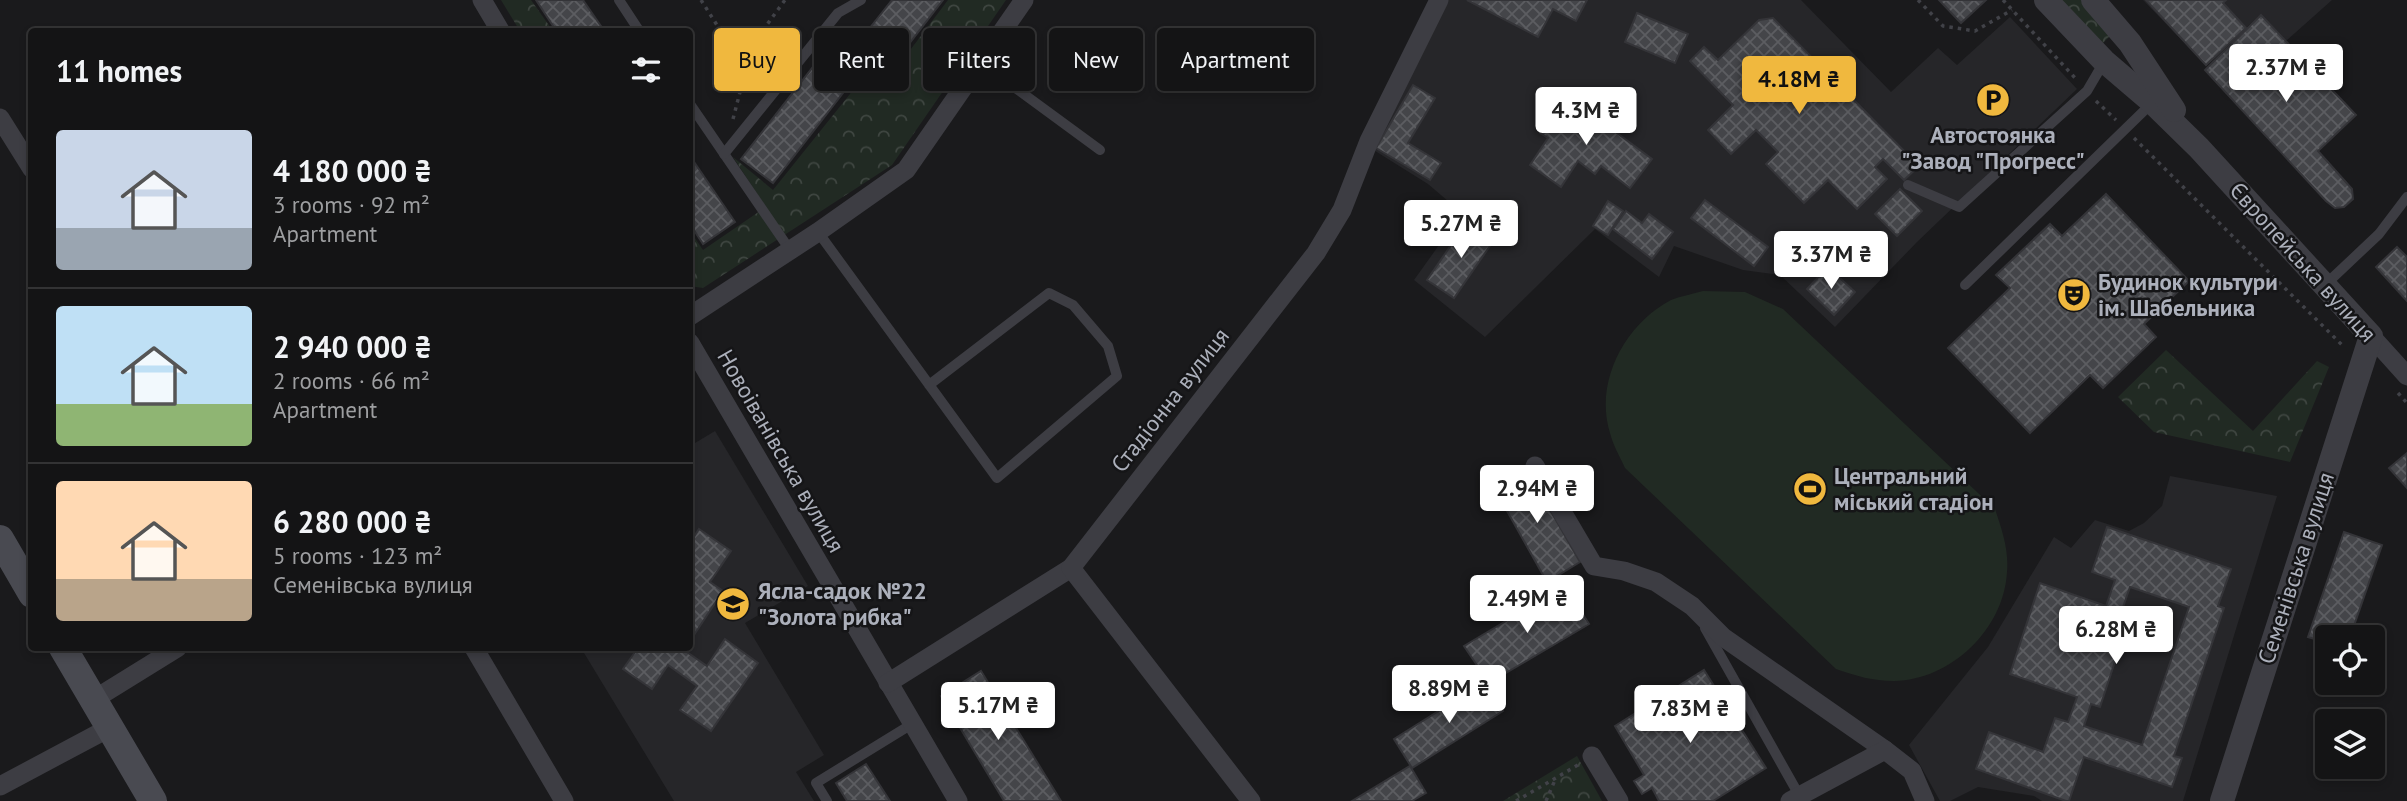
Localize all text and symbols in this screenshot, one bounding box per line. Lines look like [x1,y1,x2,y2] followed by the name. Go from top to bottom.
[714,28,800,91] chip: Buy
[814,28,909,91] chip: Rent
[923,28,1035,91] chip: Filters
[1049,28,1143,91] chip: New
[1157,28,1314,91] chip: Apartment
[2221,44,2351,104] pin: 2.37M ₴
[56,51,182,90] text: 11 homes
[627,51,665,89] icon: filters
[2245,52,2327,81] text: 2.37M ₴
[1734,57,1864,116] pin: 4.18M ₴
[1758,64,1840,93] text: 4.18M ₴
[1974,81,2012,119] parking icon: Автостоянка "Завод "Прогресс"
[1529,88,1643,147] pin: 4.3M ₴
[1551,95,1621,124] text: 4.3M ₴
[1901,120,2085,175] place label: Автостоянка "Завод "Прогресс"
[273,151,432,190] text: 4 180 000 ₴
[112,158,196,242] icon: home
[2224,176,2383,348] street label: Європейська вулиця
[273,190,430,219] text: 3 rooms · 92 m²
[1396,201,1526,260] pin: 5.27M ₴
[1420,208,1502,237] text: 5.27M ₴
[273,219,377,248] text: Apartment
[1766,232,1896,291] pin: 3.37M ₴
[1790,239,1872,268] text: 3.37M ₴
[2098,267,2278,322] place label: Будинок культури ім. Шабельника
[2055,276,2093,314] theatre icon: Будинок культури ім. Шабельника
[1104,322,1235,478] street label: Стадіонна вулиця
[273,327,432,366] text: 2 940 000 ₴
[112,334,196,418] icon: home
[711,344,851,558] street label: Новоіванівська вулиця
[273,366,430,395] text: 2 rooms · 66 m²
[273,395,377,424] text: Apartment
[1834,461,1994,516] place label: Центральний міський стадіон
[1472,466,1602,525] pin: 2.94M ₴
[2251,468,2340,667] street label: Семенівська вулиця
[1791,470,1829,508] sports icon: Центральний міський стадіон
[1496,473,1578,502] text: 2.94M ₴
[273,502,432,541] text: 6 280 000 ₴
[112,509,196,593] icon: home
[273,541,442,570] text: 5 rooms · 123 m²
[273,570,473,599] text: Семенівська вулиця
[758,576,927,631] place label: Ясла-садок №22 "Золота рибка"
[1462,576,1592,635] pin: 2.49M ₴
[1486,583,1568,612] text: 2.49M ₴
[714,585,752,623] school or university icon: Ясла-садок №22 "Золота рибка"
[2051,606,2181,666] pin: 6.28M ₴
[2075,614,2157,643] text: 6.28M ₴
[2315,625,2385,779] map controls
[2315,625,2385,695] button: locate
[1384,666,1514,725] pin: 8.89M ₴
[1408,673,1490,702] text: 8.89M ₴
[933,682,1063,742] pin: 5.17M ₴
[1625,686,1755,745] pin: 7.83M ₴
[957,690,1039,719] text: 5.17M ₴
[1650,693,1730,722] text: 7.83M ₴
[2315,709,2385,779] button: layers

